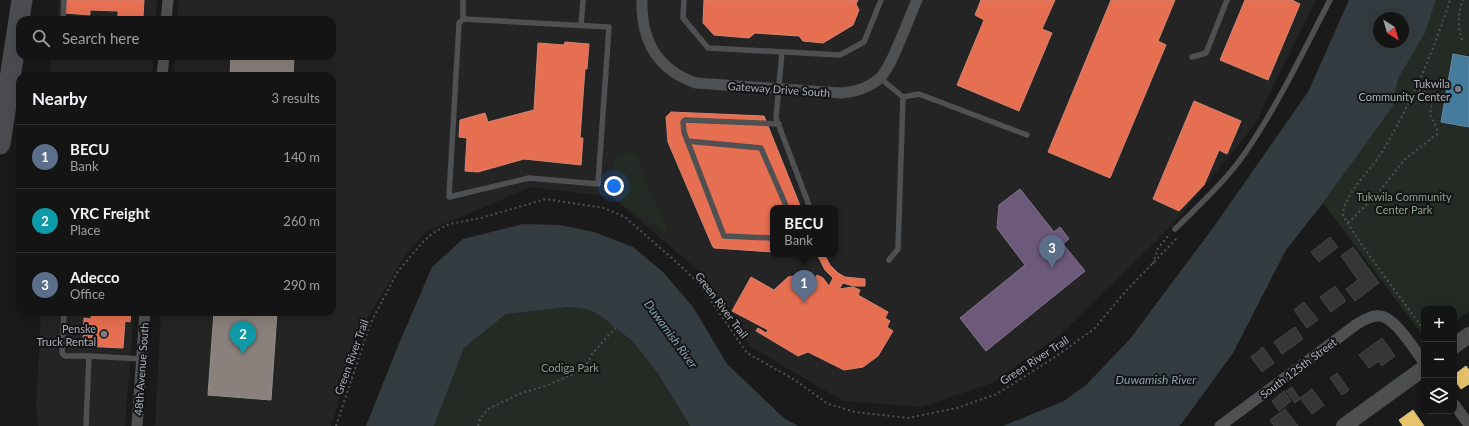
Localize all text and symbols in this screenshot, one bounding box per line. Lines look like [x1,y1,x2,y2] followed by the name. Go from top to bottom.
[1373,12,1409,48] north arrow
[16,16,336,60] search box
[30,27,52,49] icon: search
[62,29,139,47] text: Search here
[1359,77,1450,103] place label: Tukwila Community Center
[727,79,831,99] street label: Gateway Drive South
[1453,84,1463,94] marker: Tukwila Community Center
[32,88,87,109] text: Nearby
[272,90,320,106] text: 3 results
[70,140,109,158] text: BECU
[41,149,49,165] text: 1
[283,149,320,165] text: 140 m
[70,158,99,174] text: Bank
[604,176,624,196] your location
[1356,190,1452,216] park label: Tukwila Community Center Park
[70,204,150,222] text: YRC Freight
[770,205,838,257] popup
[41,213,49,229] text: 2
[283,213,320,229] text: 260 m
[784,214,824,232] text: BECU
[70,222,100,238] text: Place
[784,232,813,248] text: Bank
[1039,235,1065,268] pin: 3
[70,268,120,286] text: Adecco
[693,269,751,341] street label: Green River Trail
[791,270,817,303] pin: 1
[41,277,49,293] text: 3
[283,277,320,293] text: 290 m
[70,286,105,302] text: Office
[641,297,701,372] water label: Duwamish River
[1421,306,1457,414] map controls
[1421,306,1457,342] button: +
[331,318,371,396] street label: Green River Trail
[230,321,256,354] pin: 2
[37,322,96,348] place label: Penske Truck Rental
[131,322,151,416] street label: 48th Avenue South
[99,329,109,339] marker: Penske Truck Rental
[997,333,1071,387] street label: Green River Trail
[1257,335,1339,401] street label: South 125th Street
[1421,342,1457,378] button: −
[541,361,599,374] park label: Codiga Park
[1116,372,1197,387] water label: Duwamish River
[1421,378,1457,414] button: layers

